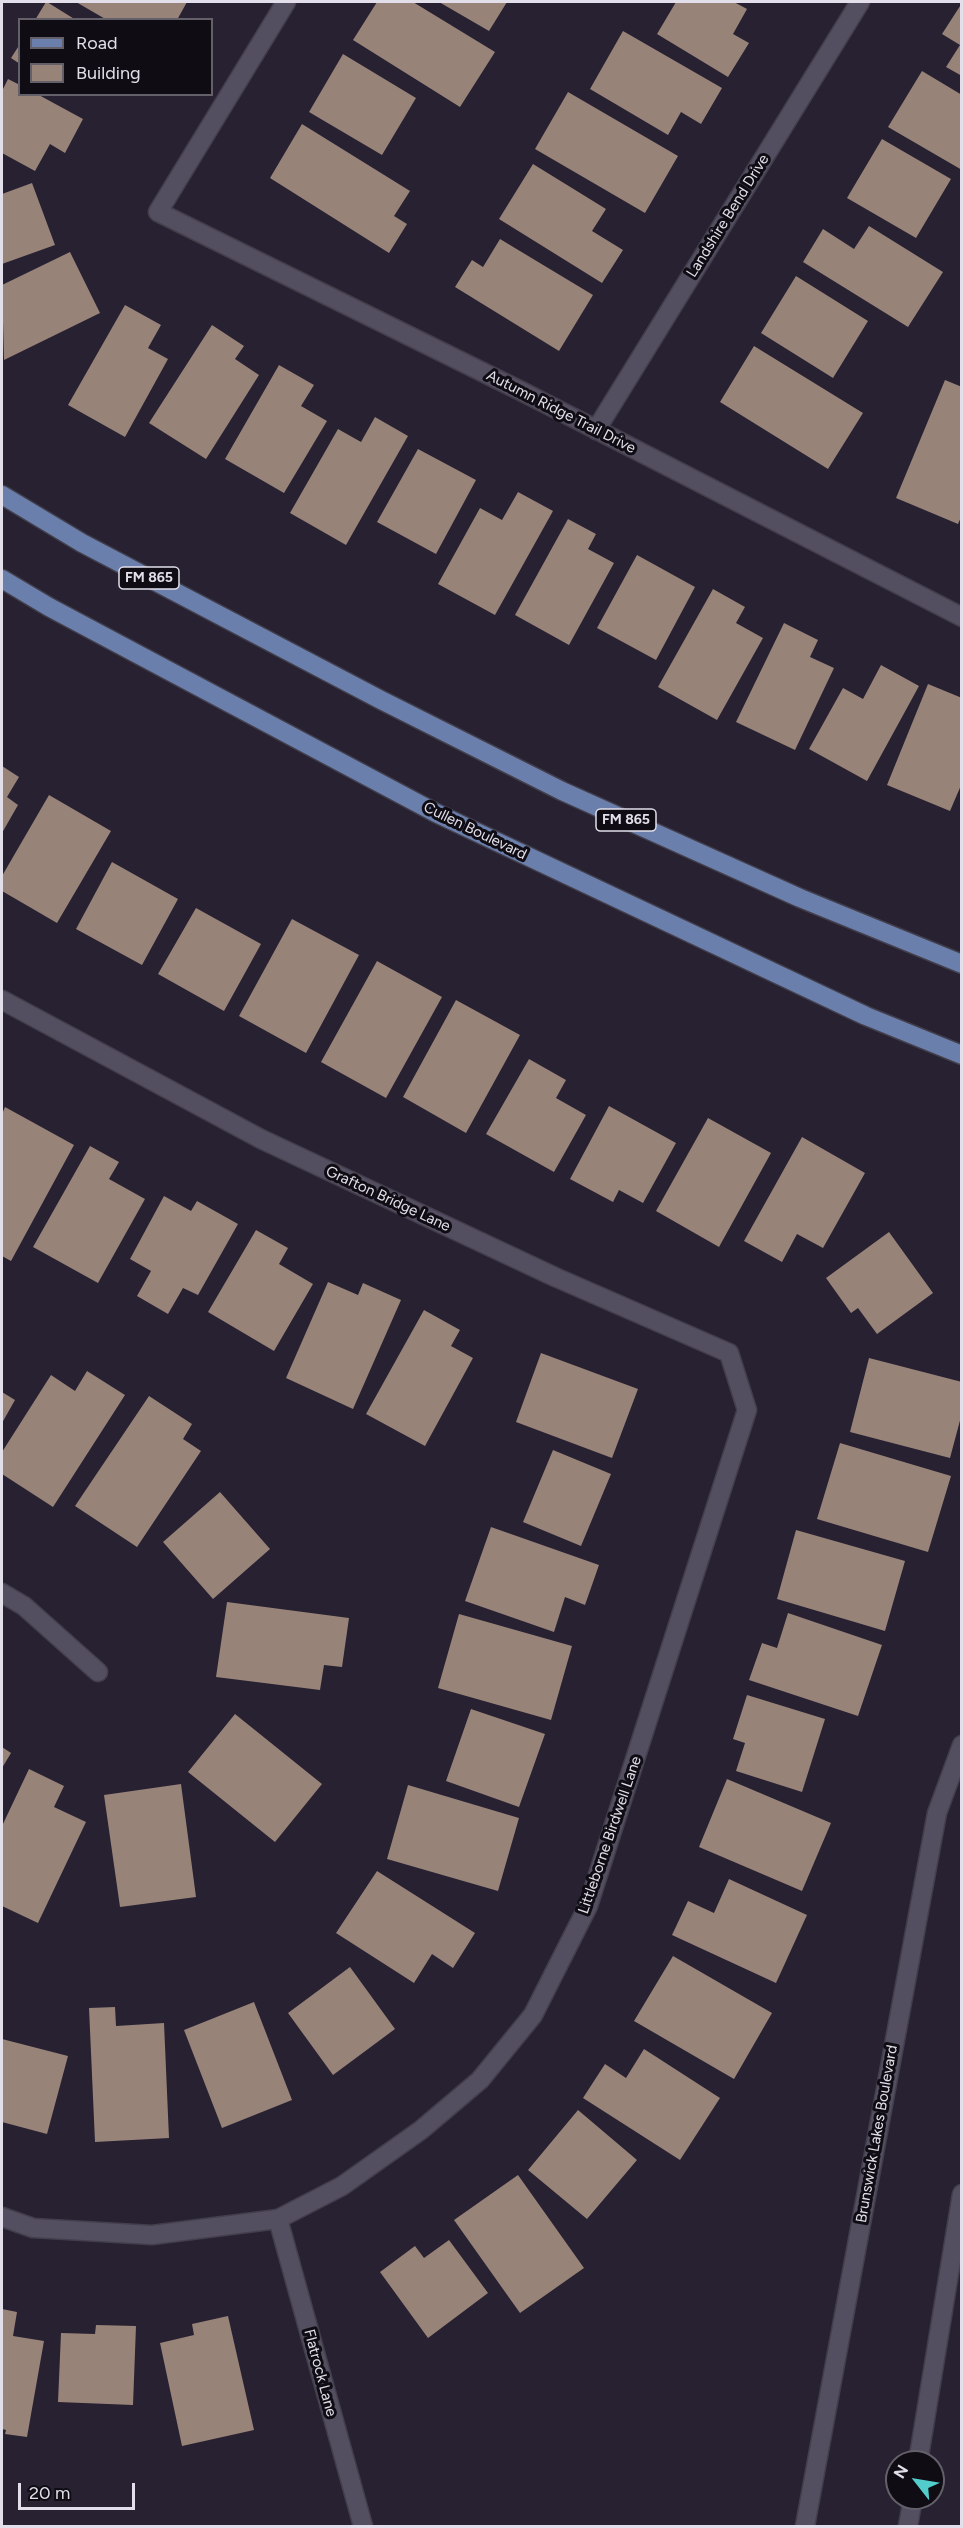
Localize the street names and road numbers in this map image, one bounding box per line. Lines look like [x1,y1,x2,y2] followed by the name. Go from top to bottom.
[683,151,773,281] street label: Landshire Bend Drive
[483,366,639,458] street label: Autumn Ridge Trail Drive
[119,567,179,589] road number: FM 865
[420,798,530,864] street label: Cullen Boulevard
[596,809,656,831] road number: FM 865
[323,1162,453,1236] street label: Grafton Bridge Lane
[575,1754,645,1916] street label: Littleborne Birdwell Lane
[852,2044,902,2224] street label: Brunswick Lakes Boulevard
[300,2327,340,2419] street label: Flatrock Lane

